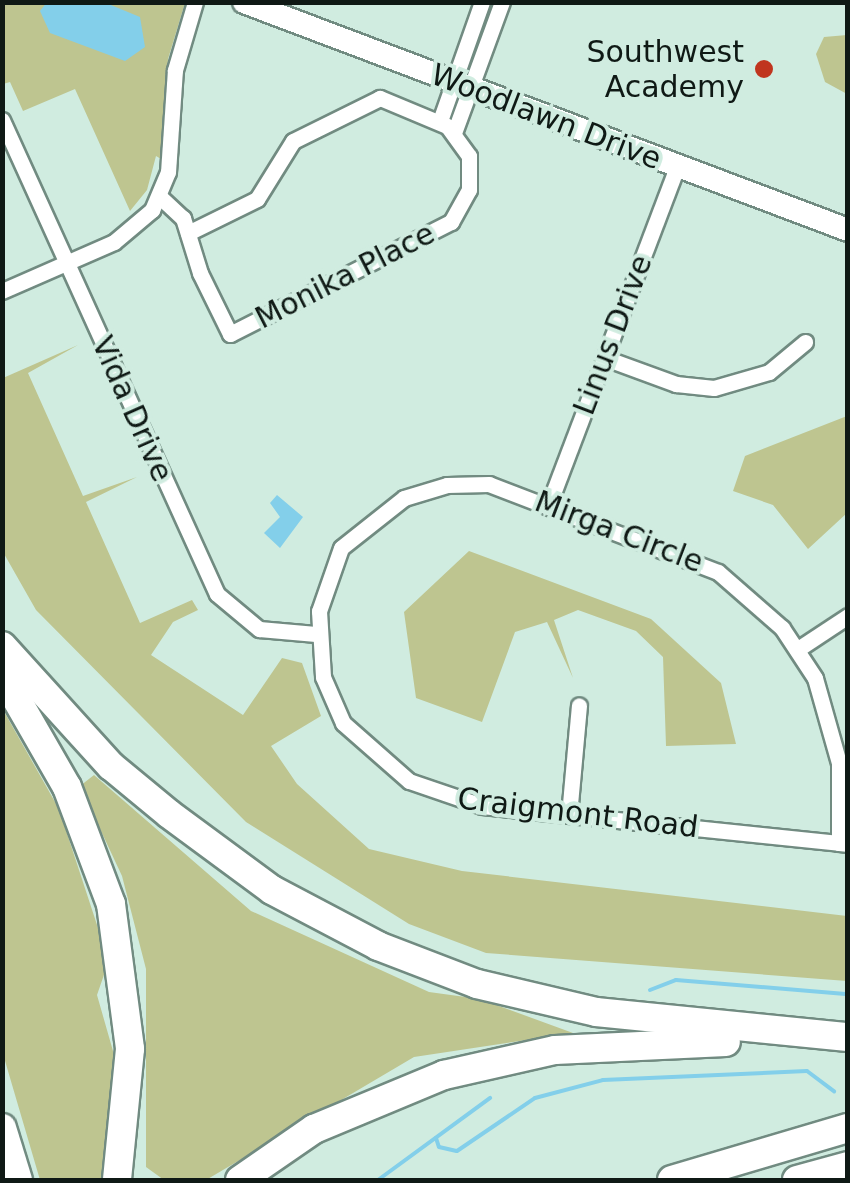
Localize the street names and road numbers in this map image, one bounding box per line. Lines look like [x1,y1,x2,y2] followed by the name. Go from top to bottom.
[426,57,666,177] street label: Woodlawn Drive
[249,215,441,337] street label: Monika Place
[566,250,660,420] street label: Linus Drive
[84,331,180,487] street label: Vida Drive
[530,483,708,581] street label: Mirga Circle
[456,780,700,846] street label: Craigmont Road

